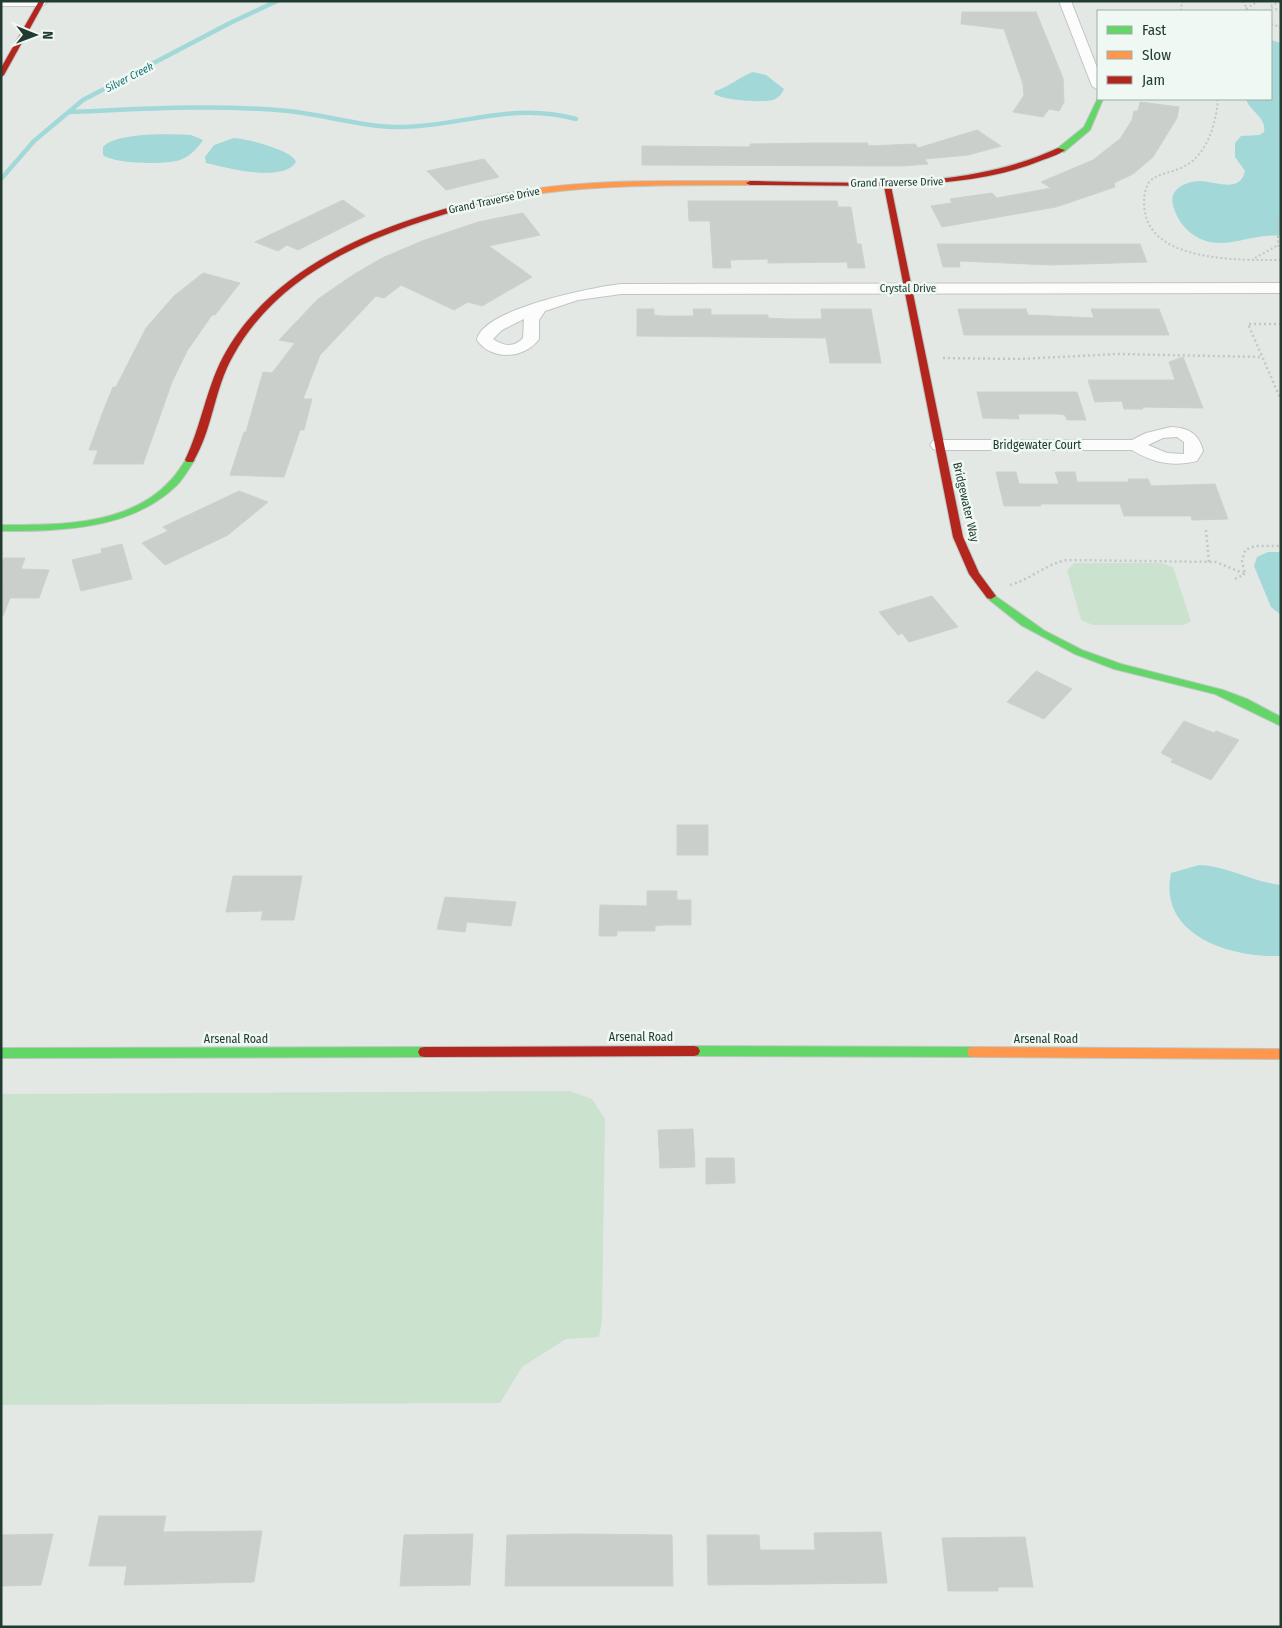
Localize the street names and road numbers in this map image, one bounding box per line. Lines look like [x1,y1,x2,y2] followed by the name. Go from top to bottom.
[850,175,944,190] street label: Grand Traverse Drive
[447,184,541,217] street label: Grand Traverse Drive
[880,282,936,295] street label: Crystal Drive
[993,438,1081,452] street label: Bridgewater Court
[950,461,982,544] street label: Bridgewater Way
[609,1030,673,1044] street label: Arsenal Road
[204,1032,268,1046] street label: Arsenal Road
[1014,1032,1078,1046] street label: Arsenal Road

